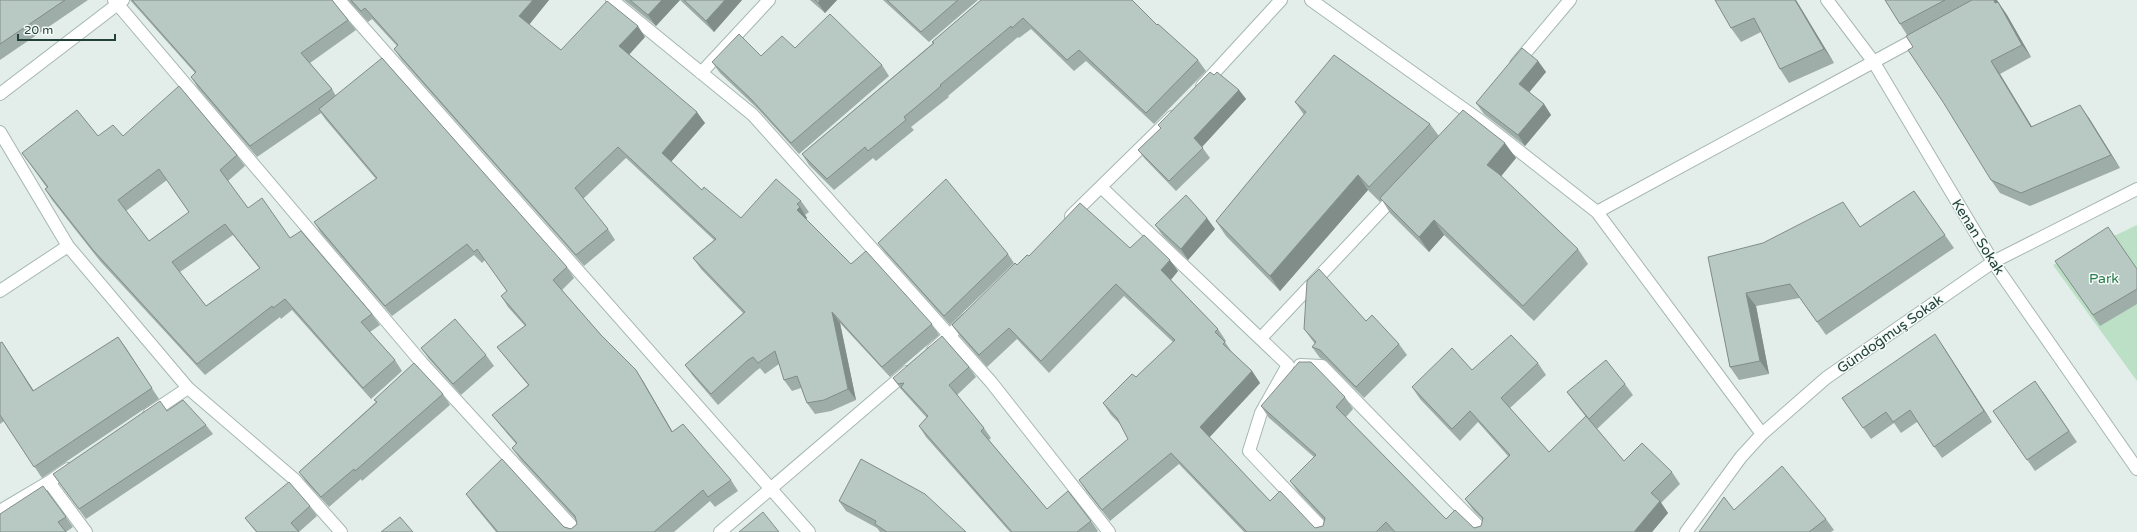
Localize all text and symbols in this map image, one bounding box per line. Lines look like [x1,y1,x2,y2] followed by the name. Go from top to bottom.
[18,16,115,42] scale bar
[24,23,53,37] text: 20 m
[1948,196,2008,278] street label: Kenan Sokak
[2089,270,2119,287] park label: Park
[1834,291,1947,377] street label: Gündoğmuş Sokak

